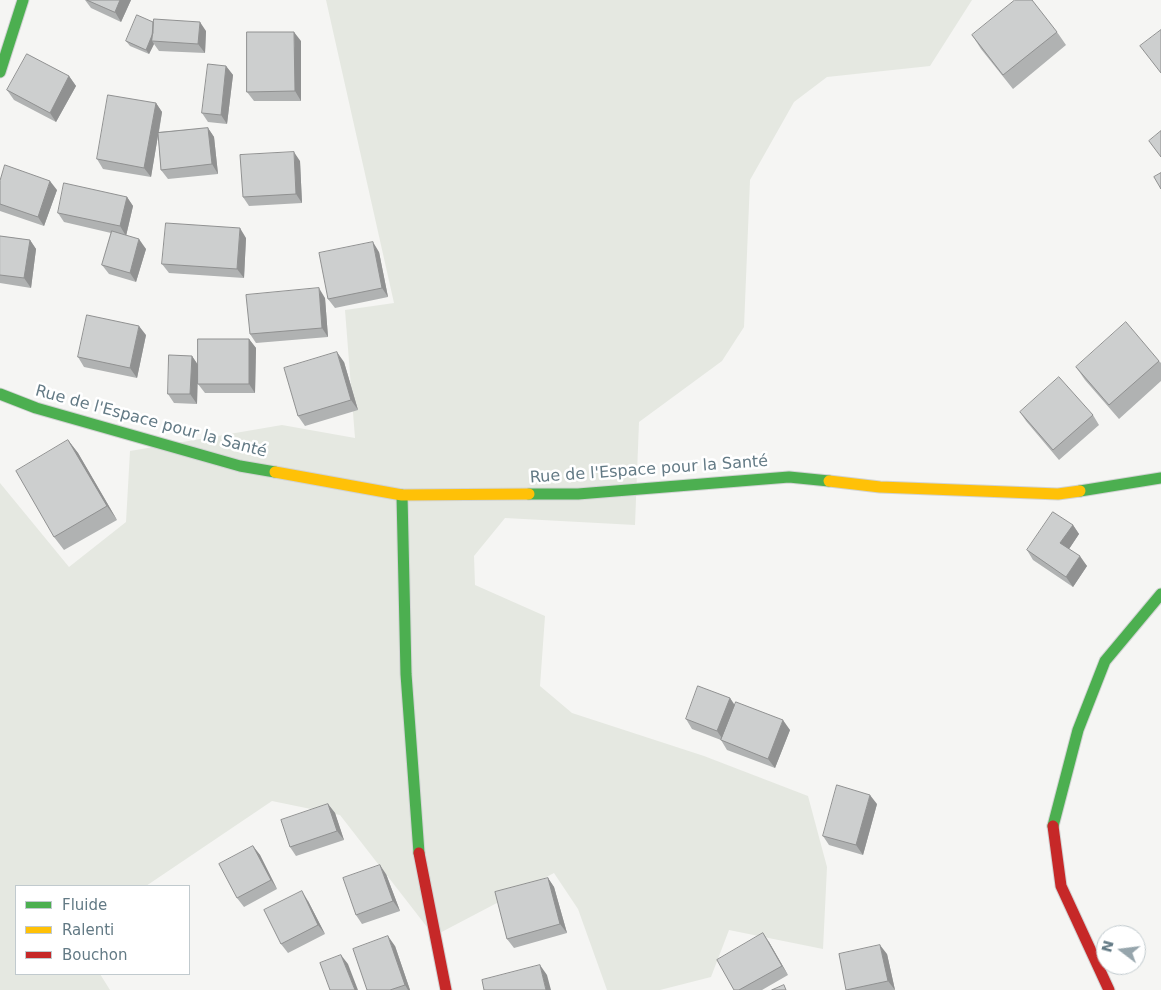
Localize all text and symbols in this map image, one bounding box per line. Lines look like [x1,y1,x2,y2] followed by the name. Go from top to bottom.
[33,382,269,462] street label: Rue de l'Espace pour la Santé
[529,452,769,488] street label: Rue de l'Espace pour la Santé
[15,885,190,975] legend
[62,896,107,914] text: Fluide
[62,921,114,939] text: Ralenti
[1096,925,1146,975] north arrow
[1098,939,1117,954] text: N
[62,946,127,964] text: Bouchon

